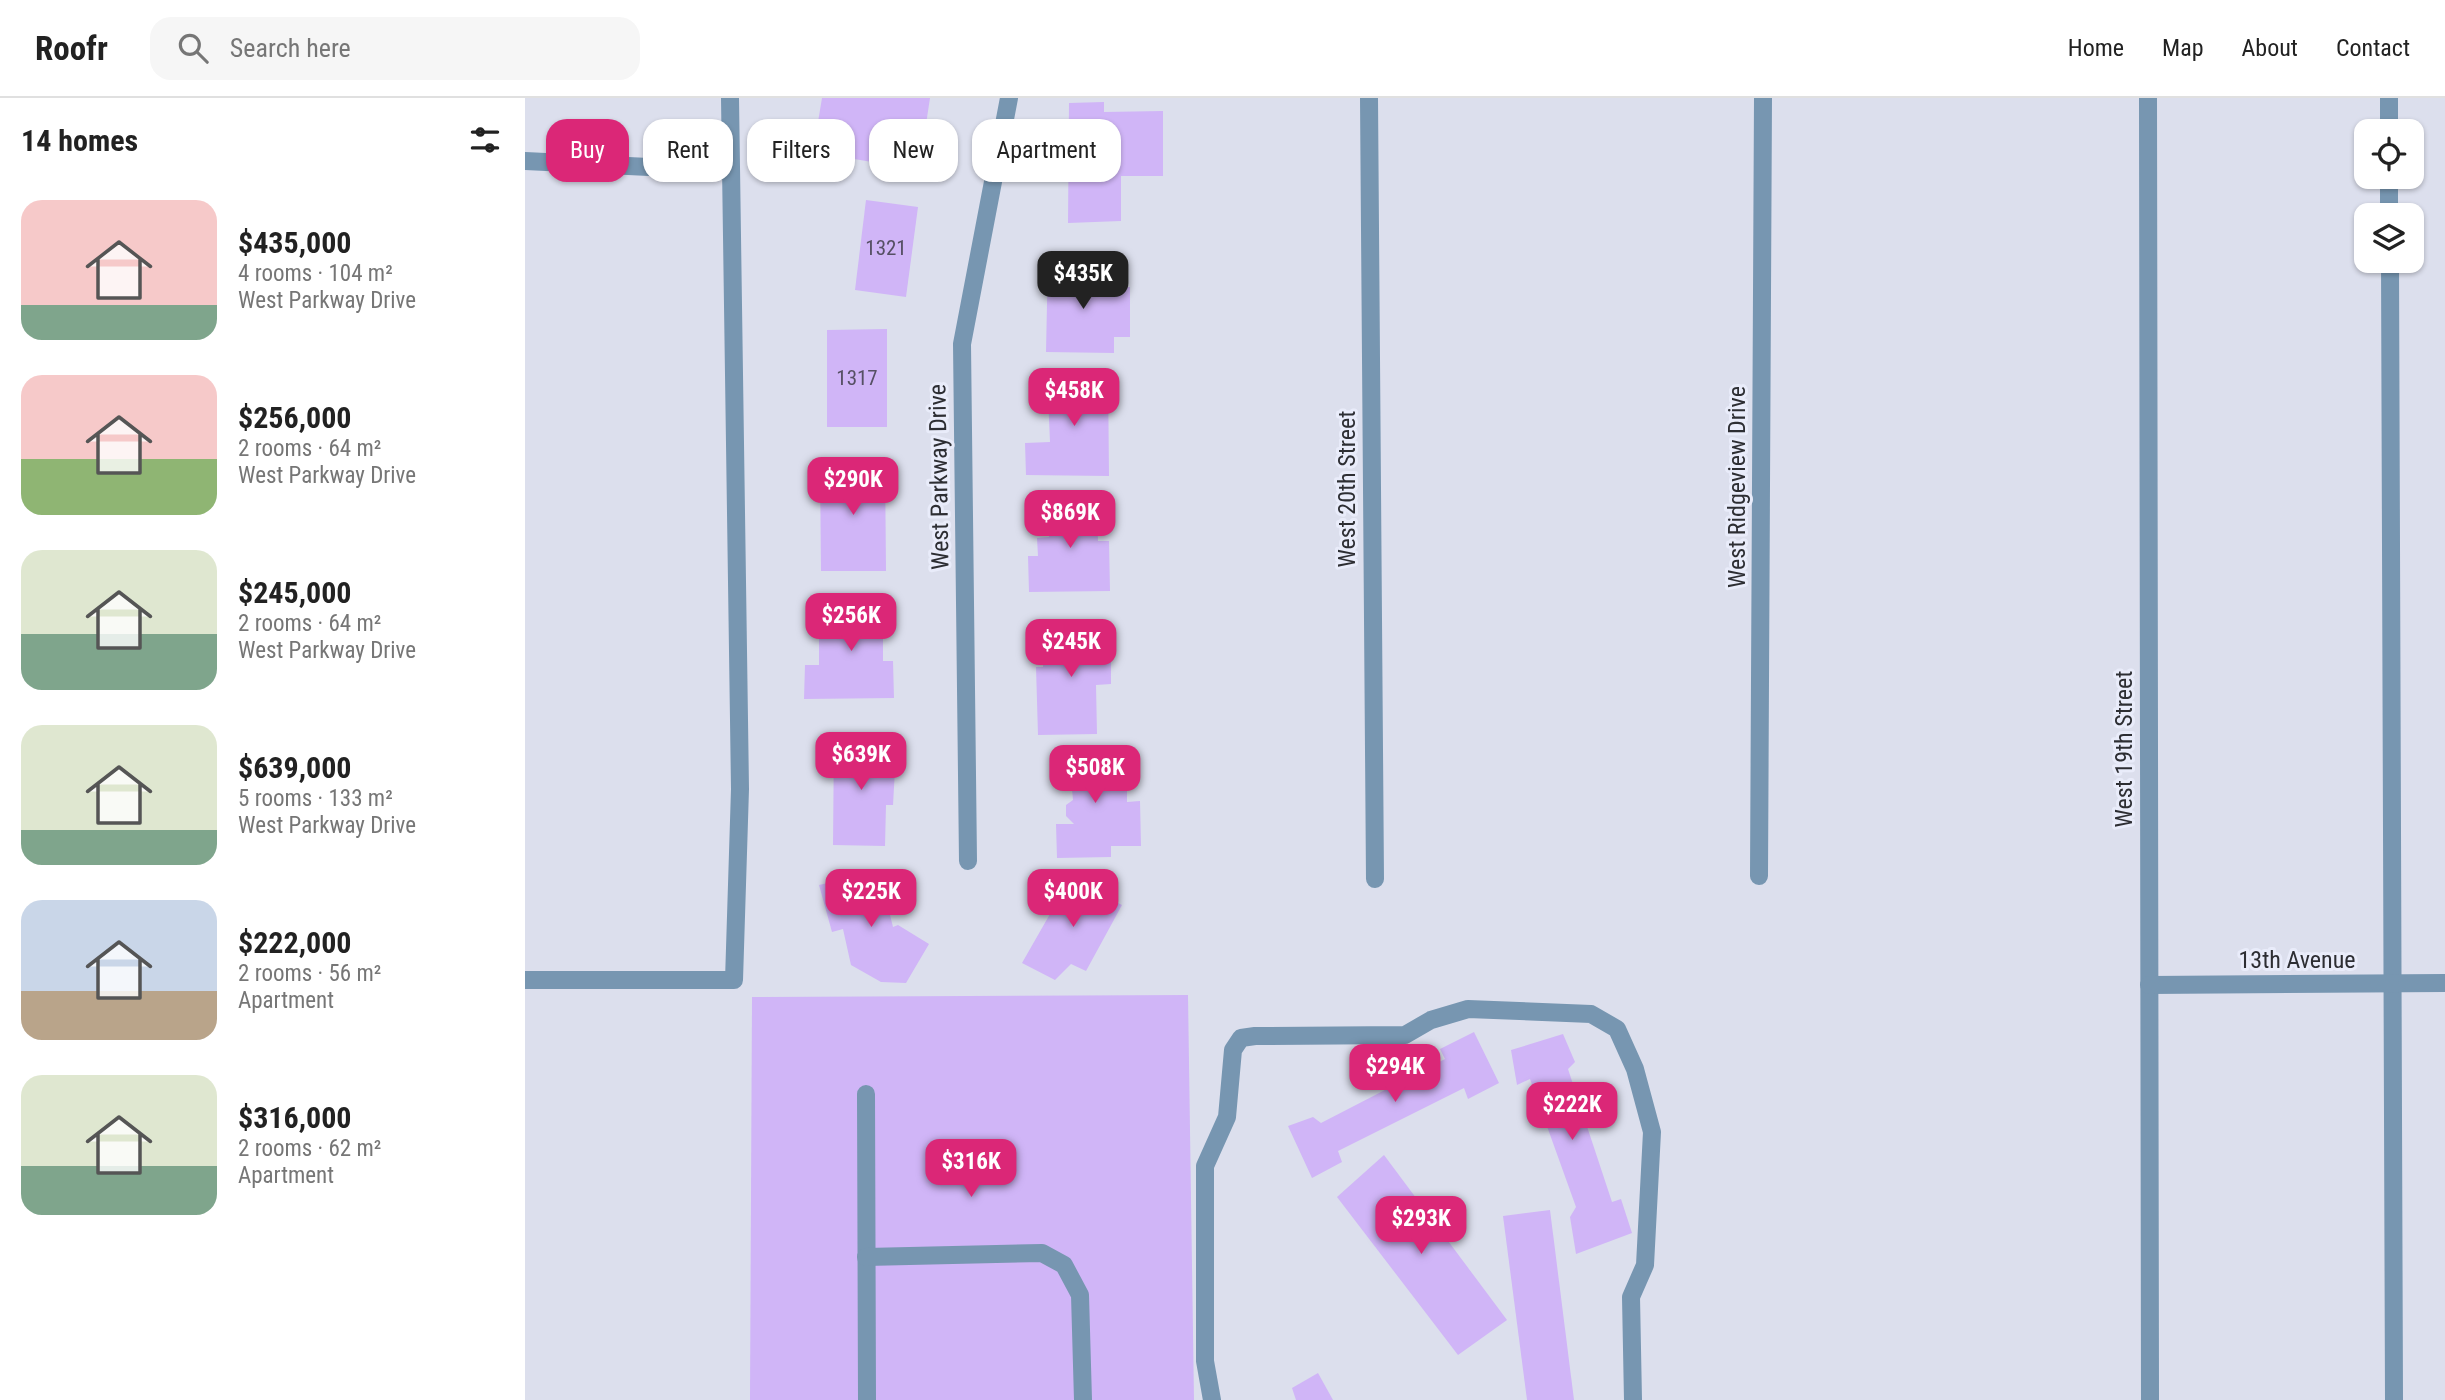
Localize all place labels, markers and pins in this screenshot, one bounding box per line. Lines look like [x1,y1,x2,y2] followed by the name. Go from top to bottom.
[1034,252,1132,311] pin: $435K
[1025,368,1123,428] pin: $458K
[804,458,902,517] pin: $290K
[1021,490,1119,550] pin: $869K
[802,594,900,653] pin: $256K
[1022,620,1120,679] pin: $245K
[812,732,910,792] pin: $639K
[1046,746,1144,805] pin: $508K
[822,870,920,929] pin: $225K
[1024,870,1122,929] pin: $400K
[1346,1044,1444,1104] pin: $294K
[1523,1082,1621,1142] pin: $222K
[922,1140,1020,1199] pin: $316K
[1372,1196,1470,1256] pin: $293K

